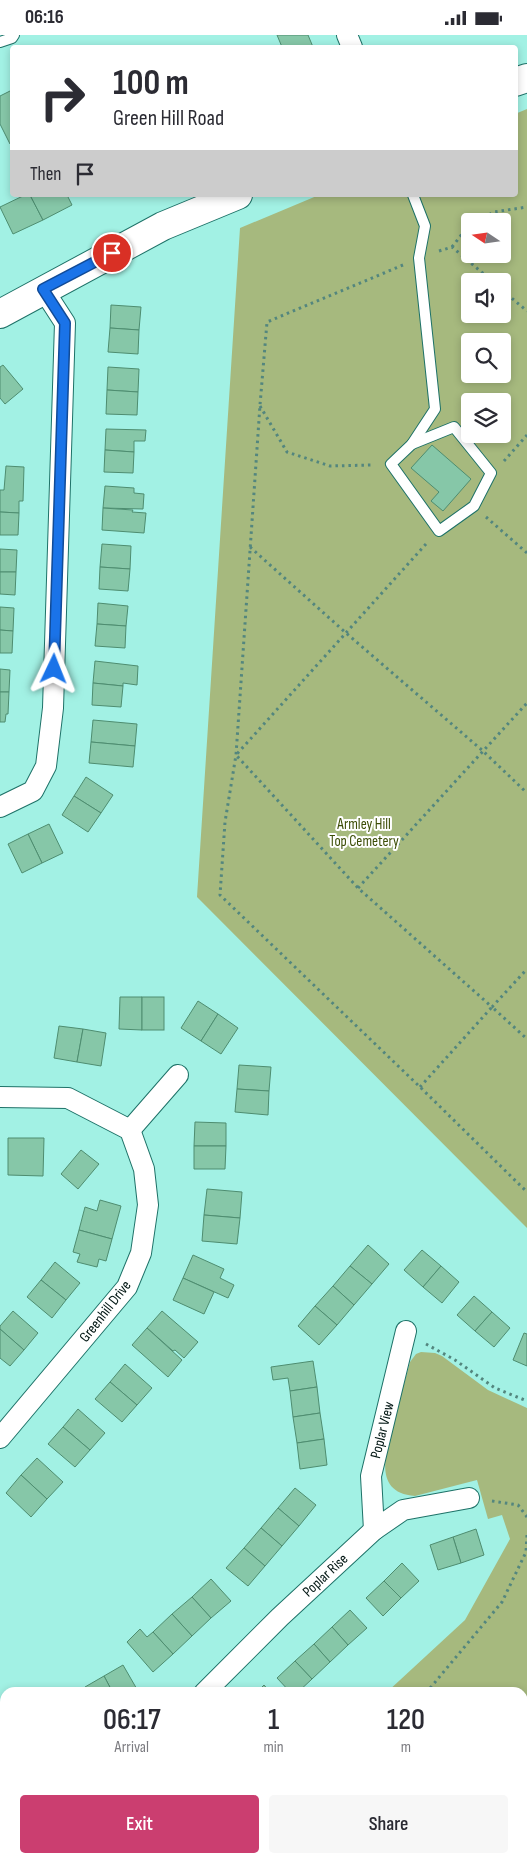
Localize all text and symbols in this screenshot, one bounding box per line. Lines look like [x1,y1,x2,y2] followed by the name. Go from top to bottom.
[25,6,64,29] text: 06:16
[113,62,189,105] text: 100 m
[30,65,95,130] icon: right
[113,105,224,132] text: Green Hill Road
[71,160,99,188] icon: arrive
[30,163,61,186] text: Then
[461,213,511,263] north arrow
[461,213,511,443] map controls
[91,232,133,274] pin
[98,239,126,267] icon: arrive
[461,273,511,323] button: sound
[461,333,511,383] button: search
[461,393,511,443] button: layers
[27,642,79,694] position arrow
[329,815,399,851] park label: Armley Hill Top Cemetery
[75,1277,135,1346] street label: Greenhill Drive
[366,1399,399,1461] street label: Poplar View
[299,1550,352,1601] street label: Poplar Rise
[103,1702,161,1738] text: 06:17
[268,1702,279,1738] text: 1
[387,1702,425,1738] text: 120
[115,1738,149,1757] text: Arrival
[264,1738,284,1757] text: min
[401,1738,411,1757] text: m
[20,1795,259,1853] button: Exit
[269,1795,508,1853] button: Share

